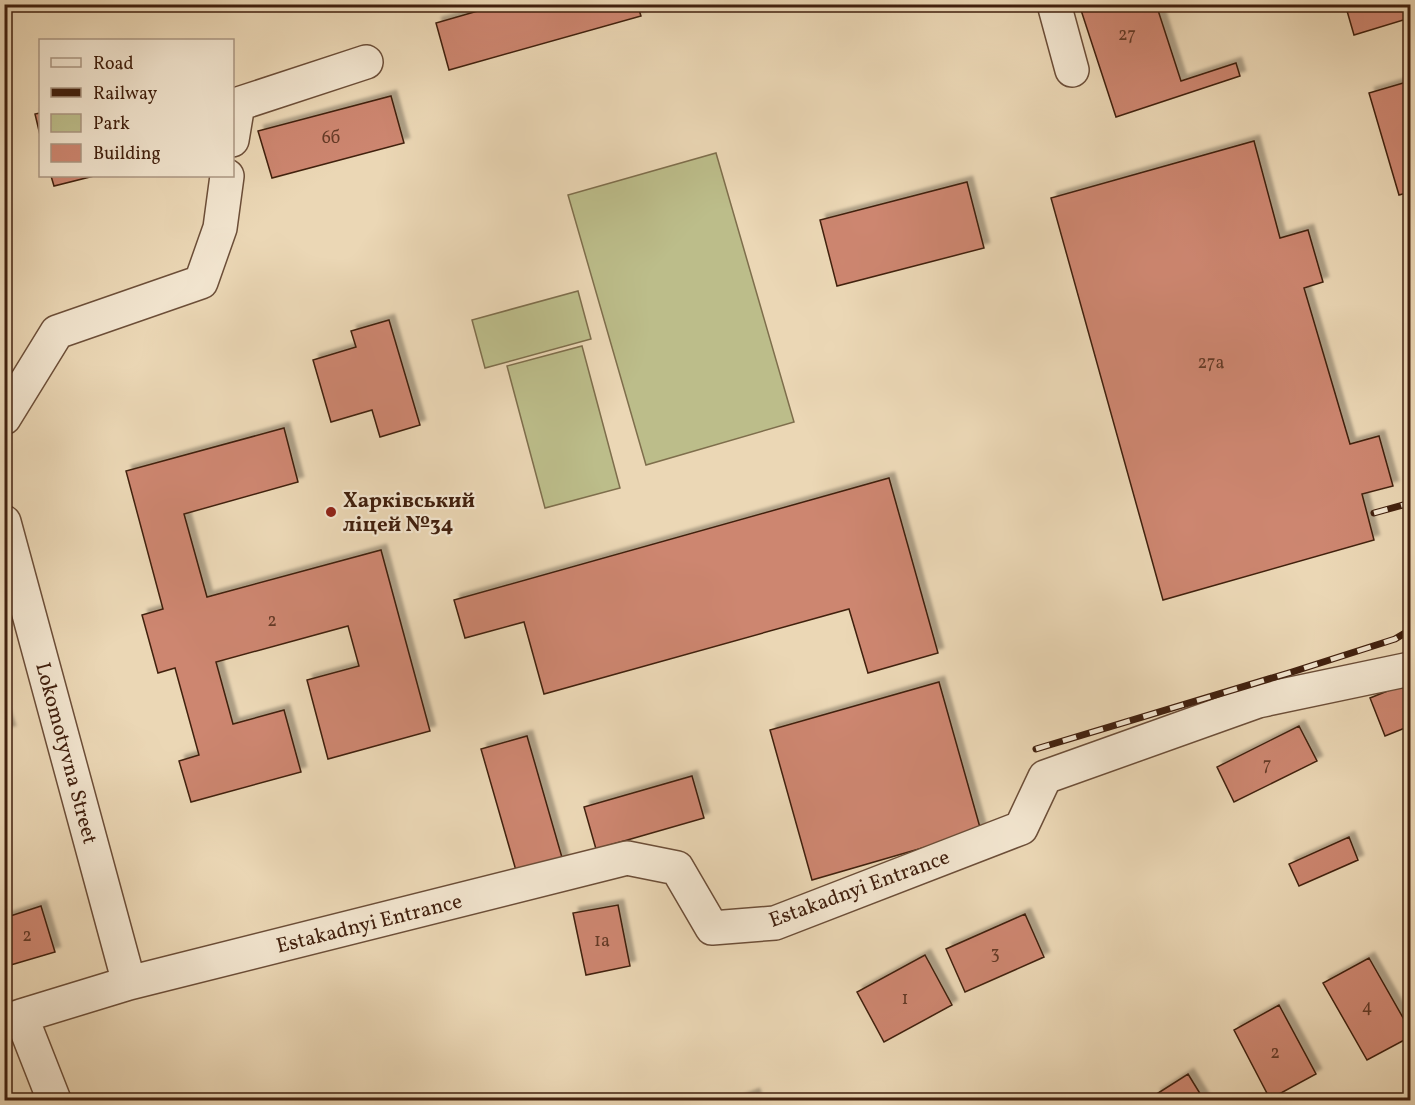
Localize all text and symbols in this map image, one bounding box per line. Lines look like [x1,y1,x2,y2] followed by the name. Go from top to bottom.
[1118,23,1136,48] house number: 27
[39,39,234,177] legend
[93,52,134,77] text: Road
[93,82,157,107] text: Railway
[93,112,130,137] text: Park
[322,126,340,151] house number: 6б
[93,142,161,167] text: Building
[1198,351,1224,376] house number: 27а
[343,487,475,540] place label: Харківський ліцей №34
[324,505,338,519] marker: Харківський ліцей №34
[267,609,277,634] house number: 2
[27,659,104,847] street label: Lokomotyvna Street
[1263,753,1271,778] house number: 7
[765,843,954,936] street label: Estakadnyi Entrance
[273,887,465,962] street label: Estakadnyi Entrance
[22,924,32,949] house number: 2
[594,929,610,954] house number: 1а
[990,942,1000,967] house number: 3
[902,987,908,1012] house number: 1
[1362,995,1372,1020] house number: 4
[1270,1041,1280,1066] house number: 2

